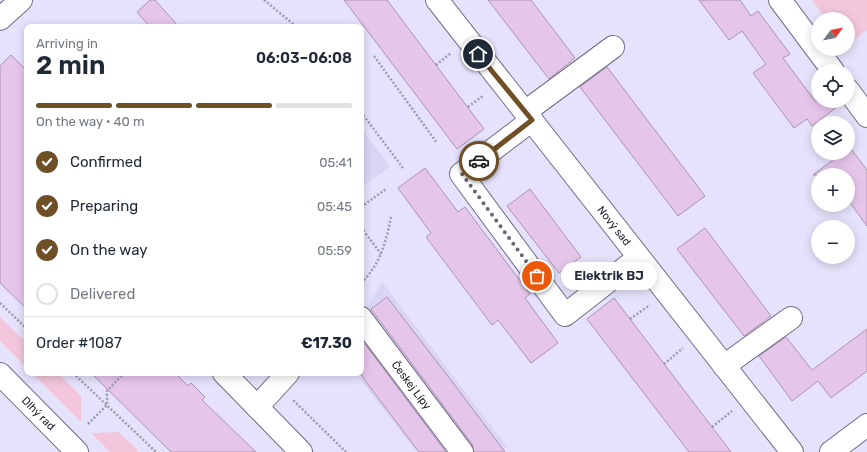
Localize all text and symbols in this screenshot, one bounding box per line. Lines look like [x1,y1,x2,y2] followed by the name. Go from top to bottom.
[811,12,855,56] north arrow
[811,12,855,264] map controls
[36,36,98,51] text: Arriving in
[461,37,495,71] pin
[467,43,489,65] icon: home
[256,49,352,67] text: 06:03–06:08
[36,50,105,81] text: 2 min
[811,64,855,108] button: locate
[36,114,145,129] text: On the way · 40 m
[811,116,855,160] button: layers
[459,141,499,181] courier
[468,150,490,172] icon: car
[36,151,58,173] icon: check
[70,153,142,171] text: Confirmed
[319,155,352,170] text: 05:41
[811,168,855,212] button: +
[36,195,58,217] icon: check
[70,197,138,215] text: Preparing
[317,199,352,214] text: 05:45
[594,204,633,248] street label: Nový sad
[811,220,855,264] button: −
[36,239,58,261] icon: check
[70,241,148,259] text: On the way
[317,243,352,258] text: 05:59
[520,259,554,293] pin
[561,262,657,290] callout: Elektrik BJ
[526,265,548,287] icon: bag
[574,268,644,283] text: Elektrik BJ
[70,285,135,303] text: Delivered
[36,334,122,352] text: Order #1087
[301,334,352,352] text: €17.30
[389,359,434,412] street label: Českej Lípy
[19,394,58,433] street label: Dlhý rad

